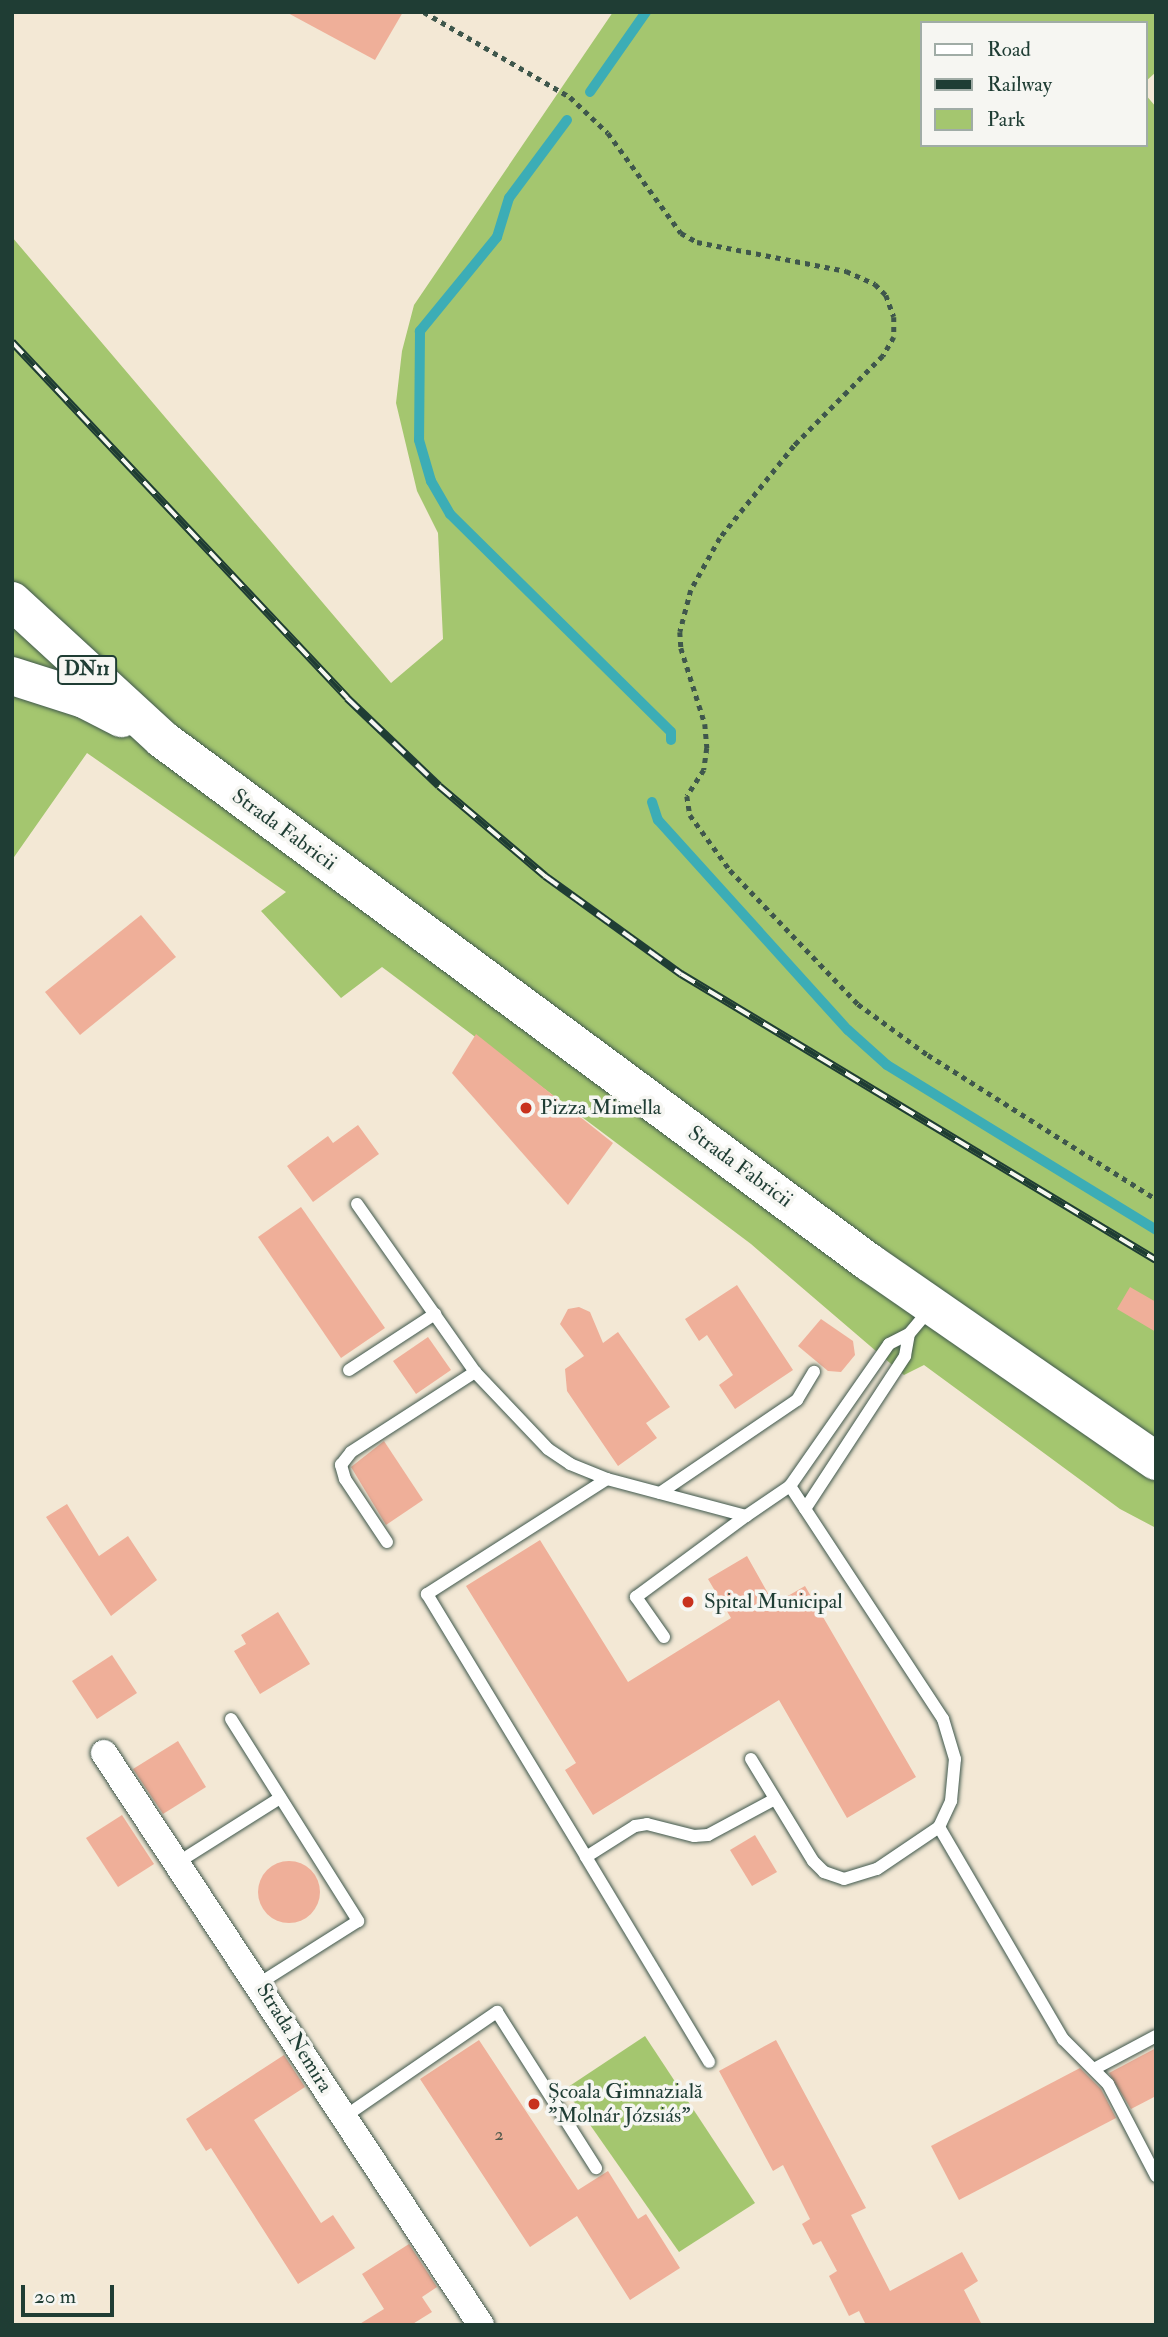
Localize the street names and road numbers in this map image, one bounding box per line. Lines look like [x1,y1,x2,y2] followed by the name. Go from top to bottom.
[56,654,119,685] road number: DN11
[227,784,341,876] street label: Strada Fabricii
[683,1121,797,1213] street label: Strada Fabricii
[251,1979,337,2097] street label: Strada Nemira

